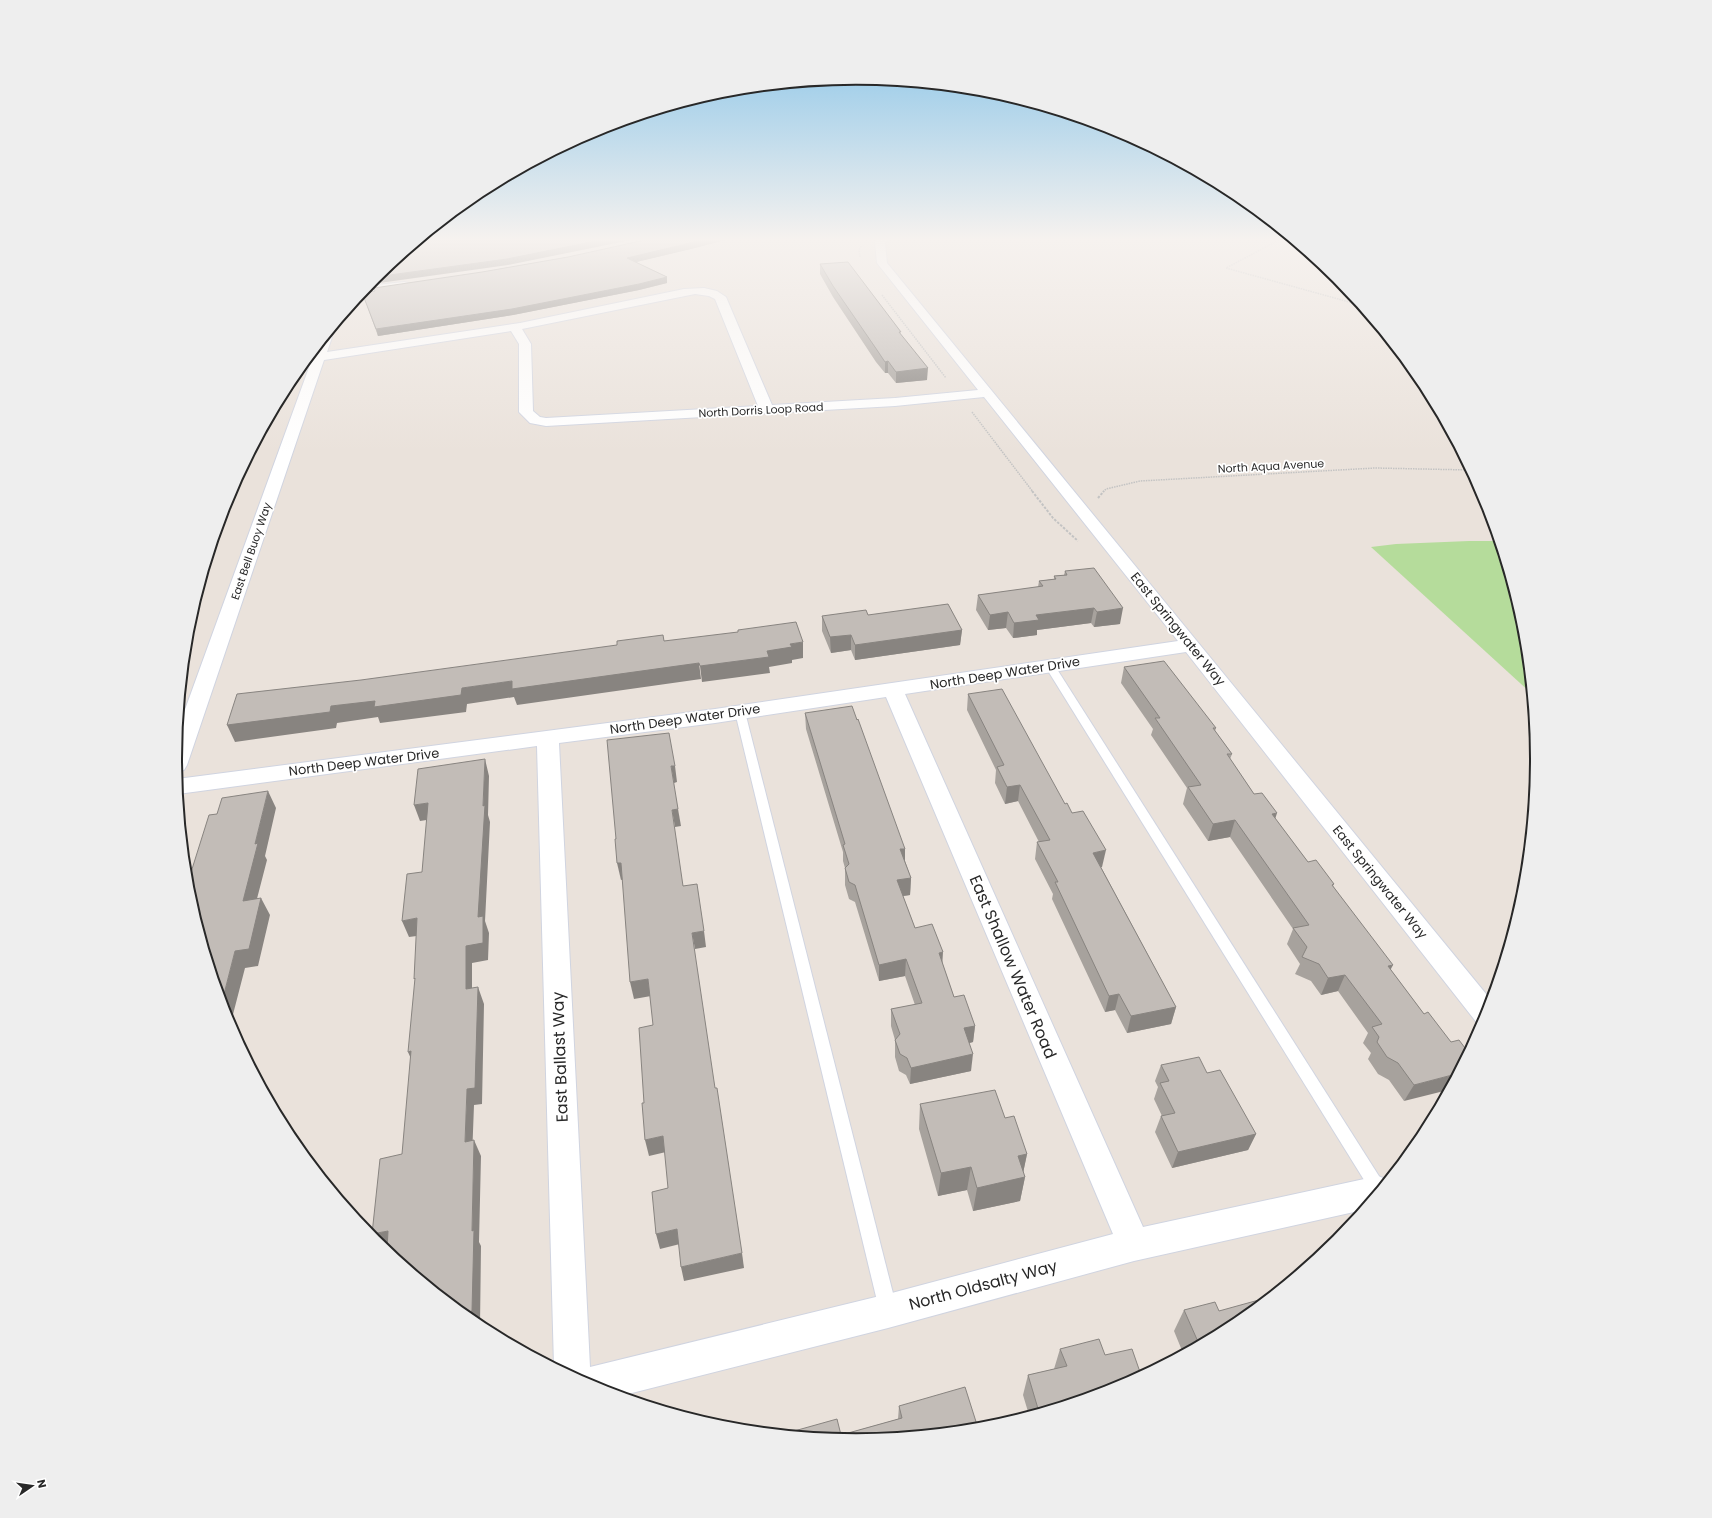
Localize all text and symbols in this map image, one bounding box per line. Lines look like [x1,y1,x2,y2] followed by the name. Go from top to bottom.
[698,399,824,421] street label: North Dorris Loop Road
[1217,455,1325,477] street label: North Aqua Avenue
[227,499,275,602] street label: East Bell Buoy Way
[1126,568,1230,690] street label: East Springwater Way
[929,652,1081,694] street label: North Deep Water Drive
[609,699,761,739] street label: North Deep Water Drive
[288,743,440,781] street label: North Deep Water Drive
[1328,821,1432,943] street label: East Springwater Way
[964,872,1062,1062] street label: East Shallow Water Road
[546,991,574,1123] street label: East Ballast Way
[906,1254,1060,1316] street label: North Oldsalty Way
[12,1466,52,1506] north arrow
[33,1478,50,1490] text: N

